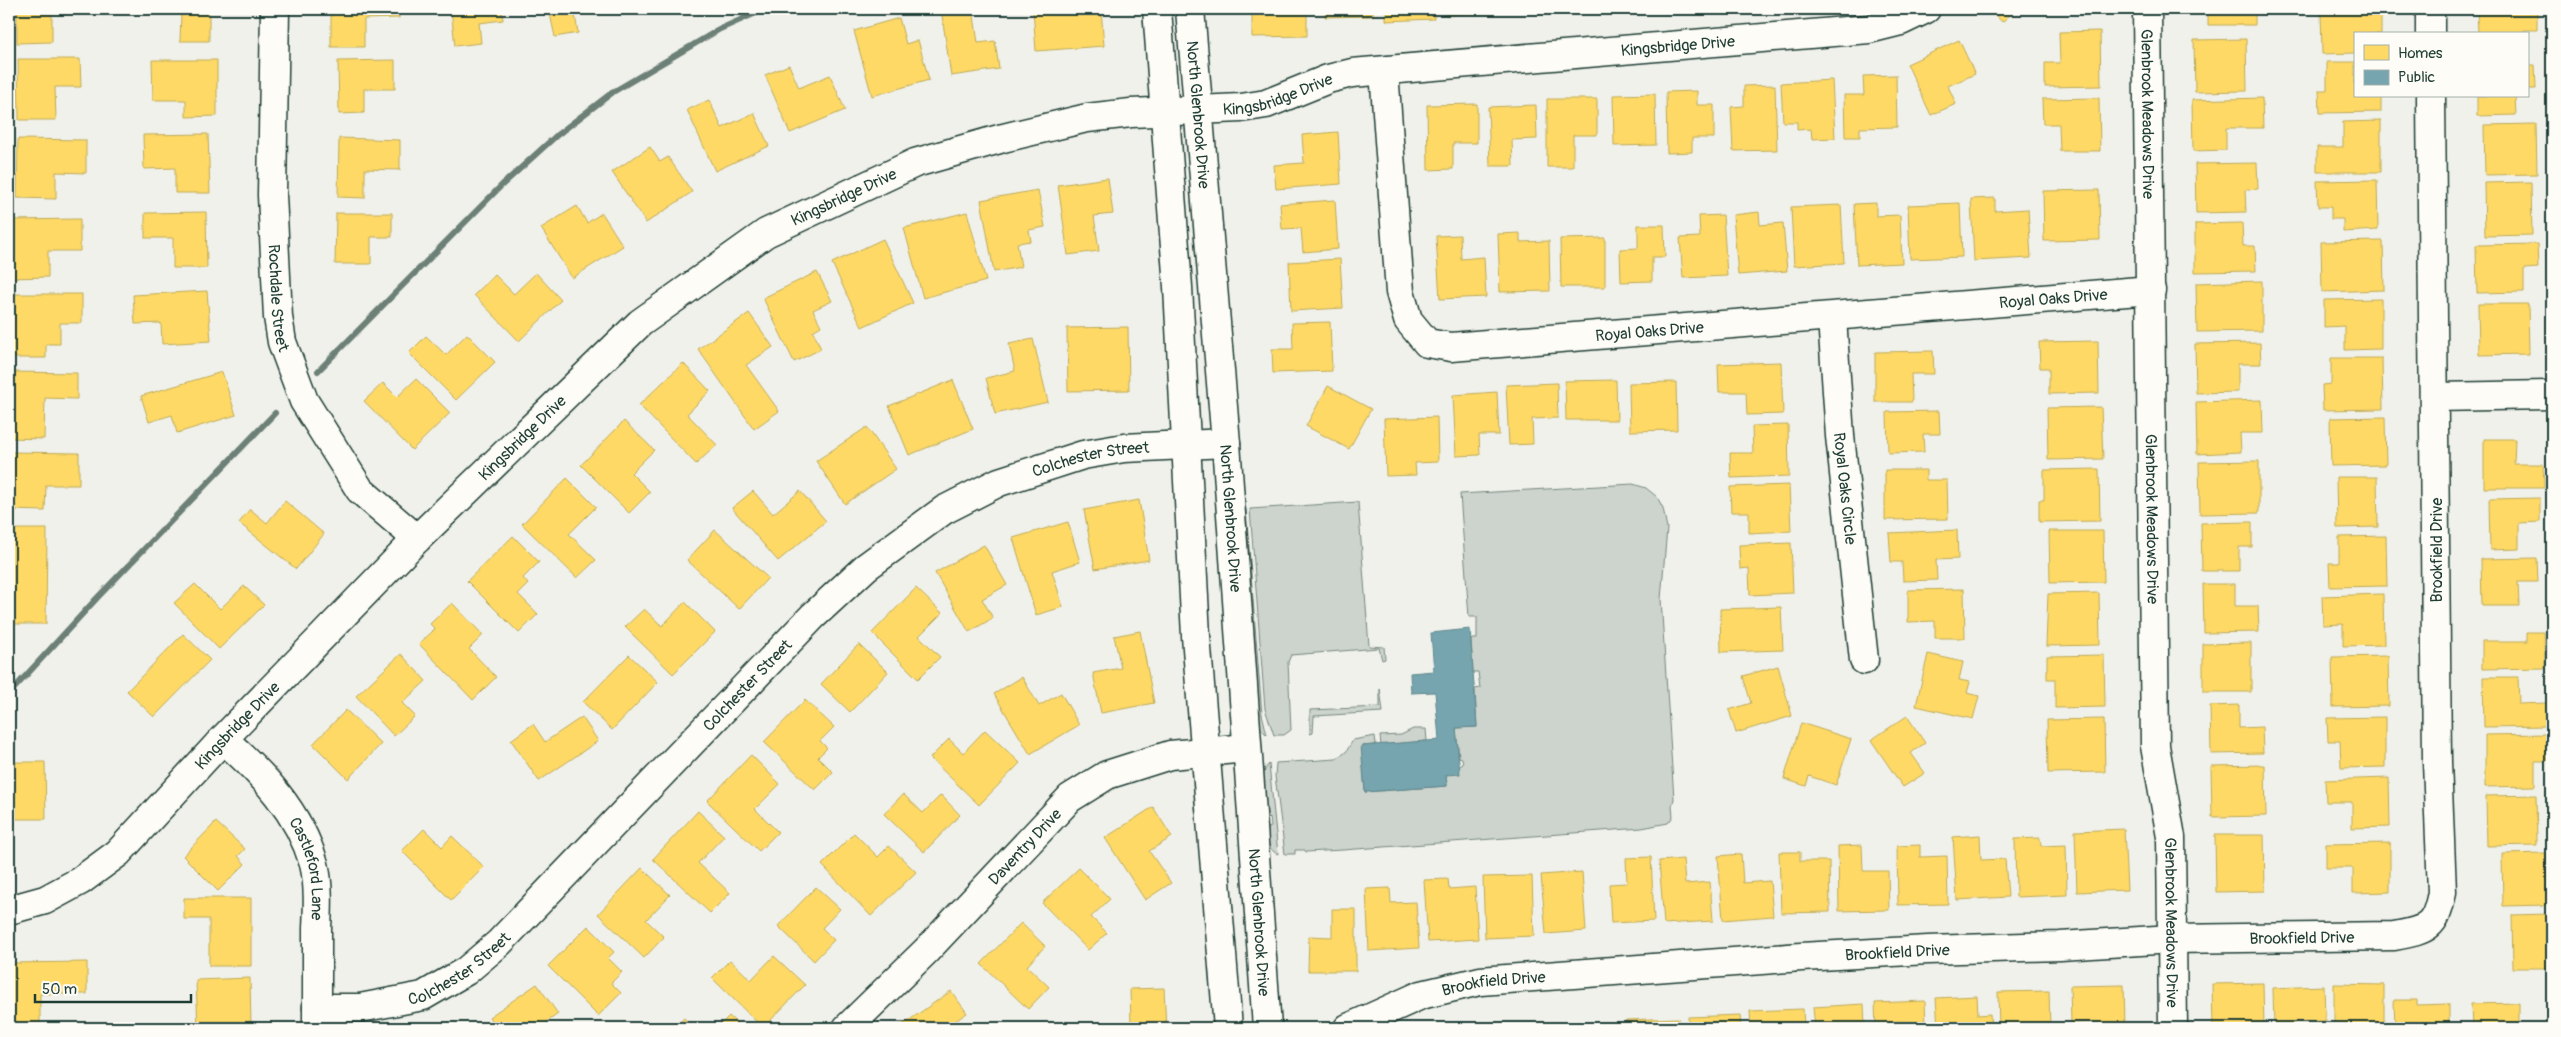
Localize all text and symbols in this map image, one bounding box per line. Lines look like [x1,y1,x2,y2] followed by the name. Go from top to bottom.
[2136,29,2158,199] street label: Glenbrook Meadows Drive
[1620,31,1736,61] street label: Kingsbridge Drive
[2354,32,2528,98] legend
[1182,40,1214,190] street label: North Glenbrook Drive
[2398,44,2443,63] text: Homes
[2398,68,2435,87] text: Public
[1222,69,1336,120] street label: Kingsbridge Drive
[788,164,900,231] street label: Kingsbridge Drive
[263,244,294,355] street label: Rochdale Street
[1998,285,2108,313] street label: Royal Oaks Drive
[1595,317,1705,346] street label: Royal Oaks Drive
[475,391,571,485] street label: Kingsbridge Drive
[1829,431,1861,546] street label: Royal Oaks Circle
[2141,434,2162,604] street label: Glenbrook Meadows Drive
[1030,438,1150,482] street label: Colchester Street
[1215,444,1245,593] street label: North Glenbrook Drive
[2427,497,2447,602] street label: Brookfield Drive
[699,635,797,736] street label: Colchester Street
[191,677,284,774] street label: Kingsbridge Drive
[984,804,1066,890] street label: Daventry Drive
[284,814,327,921] street label: Castleford Lane
[2160,837,2182,1008] street label: Glenbrook Meadows Drive
[1243,848,1274,997] street label: North Glenbrook Drive
[406,928,516,1010] street label: Colchester Street
[2249,928,2355,949] street label: Brookfield Drive
[1844,940,1950,966] street label: Brookfield Drive
[1440,967,1546,1001] street label: Brookfield Drive
[35,972,191,1004] scale bar
[42,980,77,999] text: 50 m

